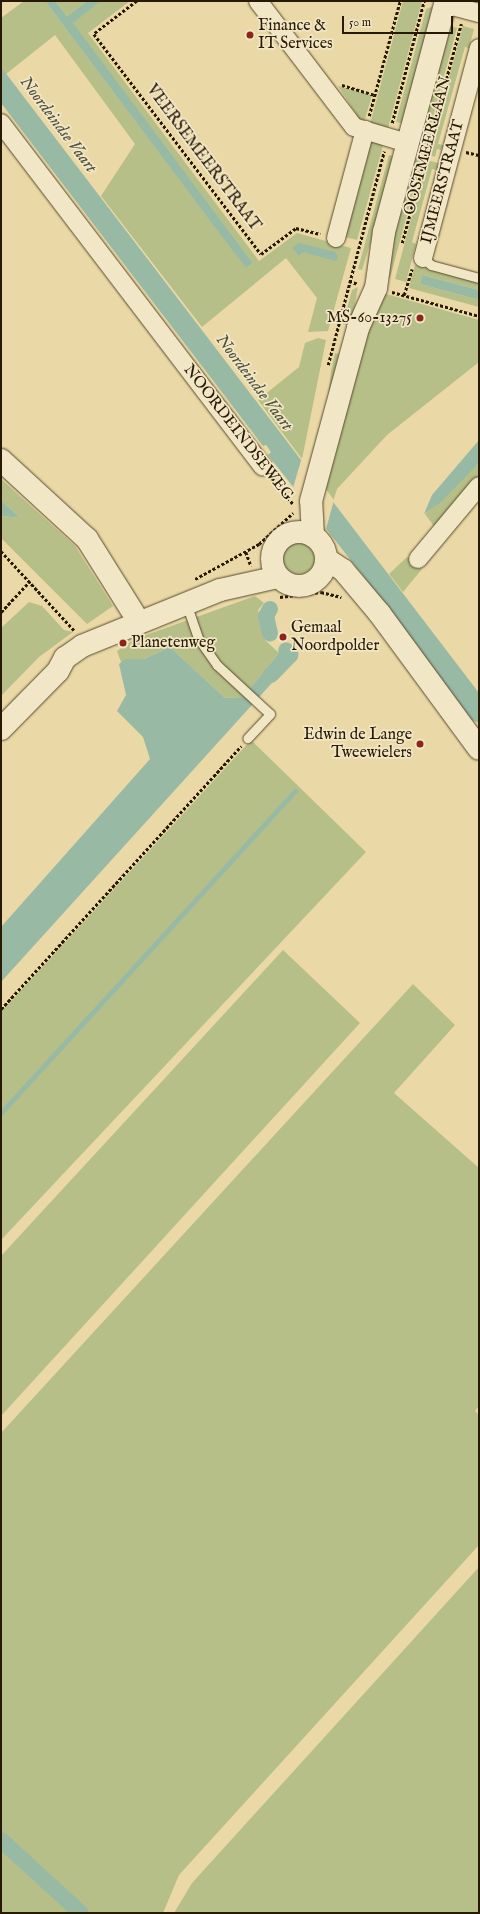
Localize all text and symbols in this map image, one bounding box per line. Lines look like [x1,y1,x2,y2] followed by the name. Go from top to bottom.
[344,8,455,34] scale bar
[349,15,371,30] text: 50 m
[258,16,333,54] place label: Finance & IT Services
[245,30,255,40] marker: Finance & IT Services
[15,73,101,177] water label: Noordeindse Vaart
[400,75,456,217] street label: OOSTMEERLAAN
[142,81,264,235] street label: VEERSEMEERSTRAAT
[417,118,469,246] street label: IJMEERSTRAAT
[327,308,412,328] place label: MS-60-13275
[415,313,425,323] marker: MS-60-13275
[211,331,297,435] water label: Noordeindse Vaart
[179,361,297,505] street label: NOORDEINDSEWEG
[291,618,379,656] place label: Gemaal Noordpolder
[278,632,288,642] marker: Gemaal Noordpolder
[131,633,215,653] place label: Planetenweg
[118,638,128,648] marker: Planetenweg
[304,725,412,763] place label: Edwin de Lange Tweewielers
[415,739,425,749] marker: Edwin de Lange Tweewielers

